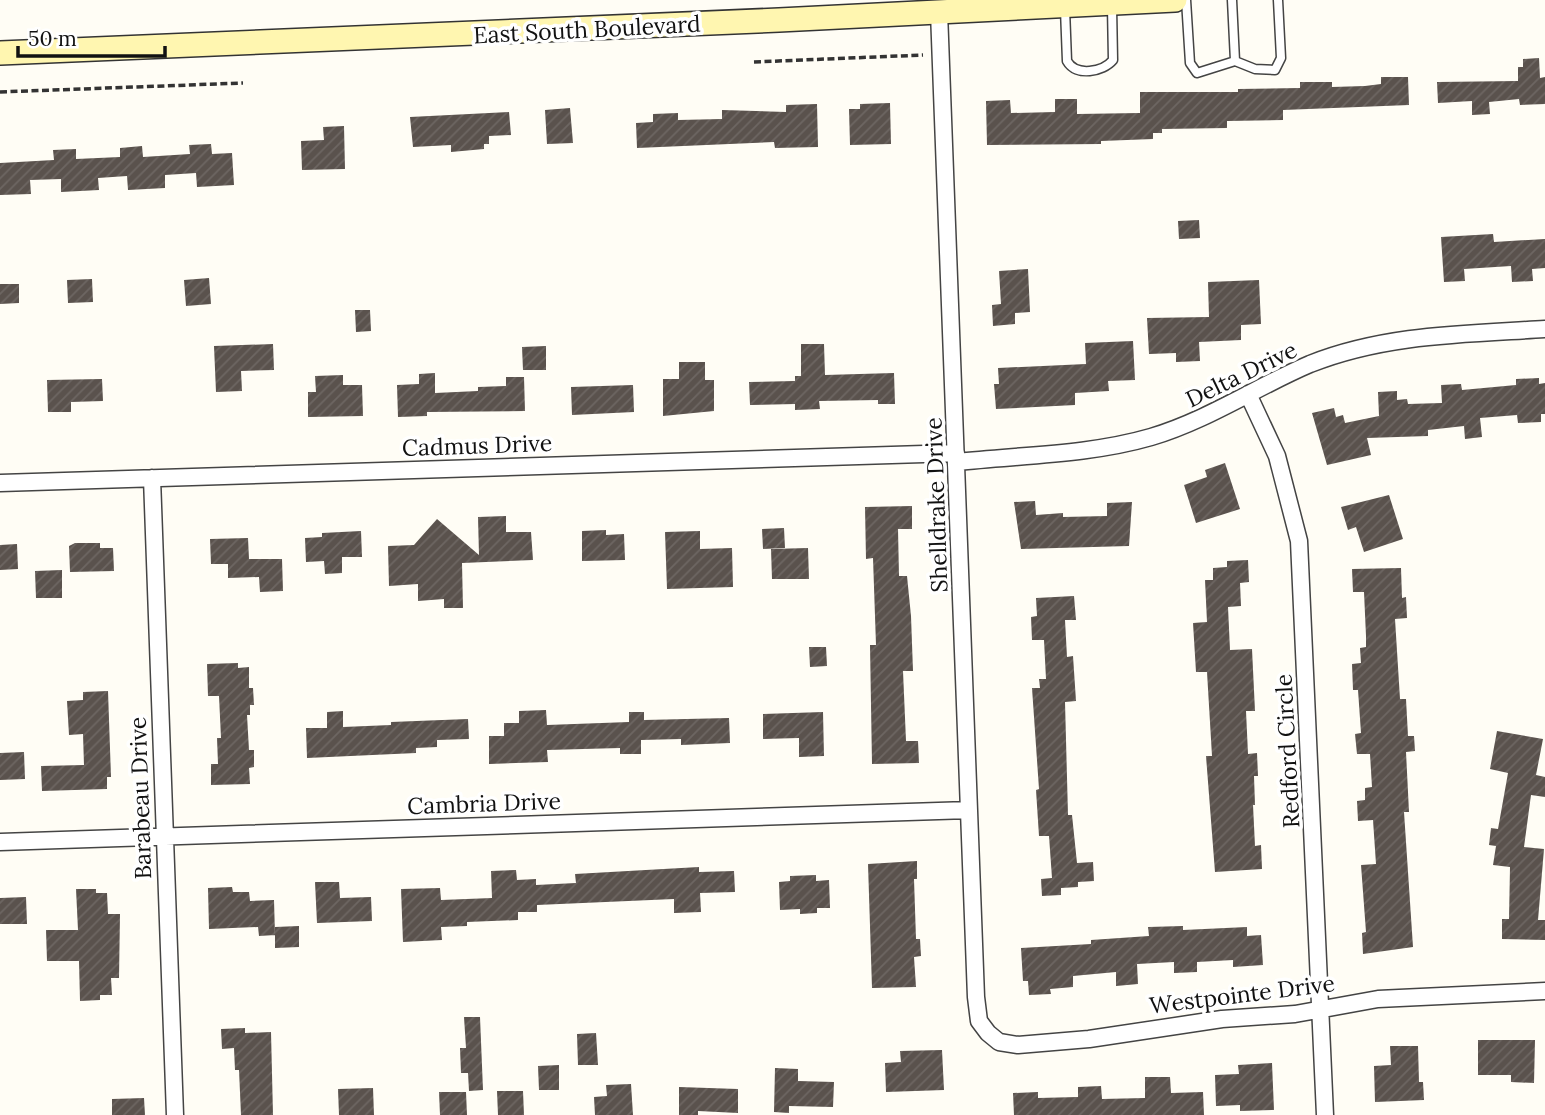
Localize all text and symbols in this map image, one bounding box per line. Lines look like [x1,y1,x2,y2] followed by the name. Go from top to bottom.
[473,9,702,49] street label: East South Boulevard
[18,14,164,58] scale bar
[28,25,77,52] text: 50 m
[1181,335,1301,413] street label: Delta Drive
[918,417,954,593] street label: Shelldrake Drive
[401,428,553,462] street label: Cadmus Drive
[1268,673,1306,829] street label: Redford Circle
[123,716,157,880] street label: Barabeau Drive
[407,786,561,820] street label: Cambria Drive
[1148,968,1336,1020] street label: Westpointe Drive

